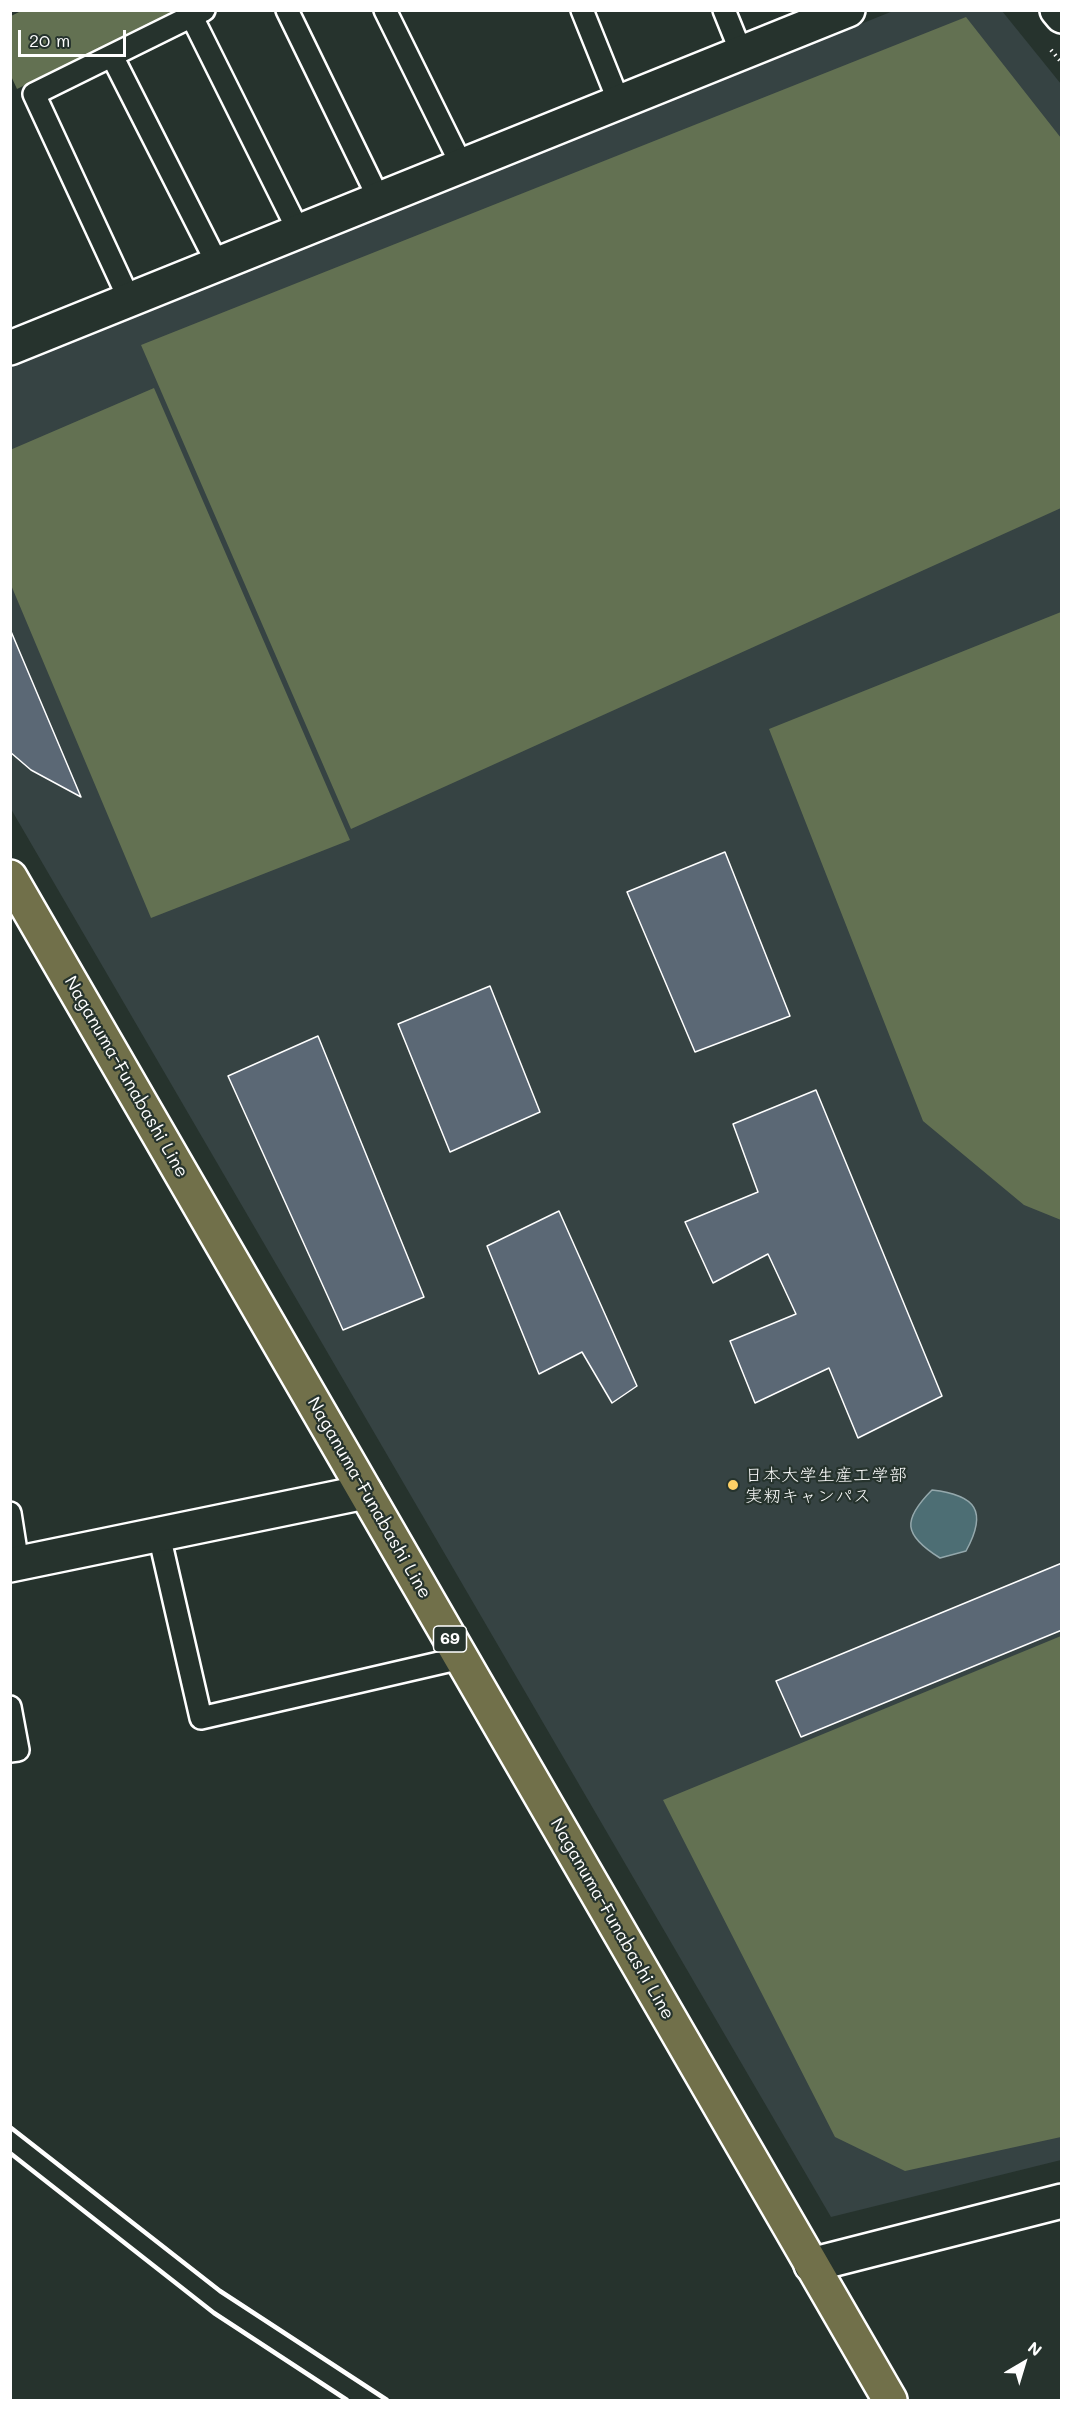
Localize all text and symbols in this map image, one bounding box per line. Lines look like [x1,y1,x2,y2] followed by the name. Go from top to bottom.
[21,18,129,56] scale bar
[29,28,70,52] text: 20 m
[59,972,193,1182] street label: Naganuma-Funabashi Line
[302,1393,436,1603] street label: Naganuma-Funabashi Line
[745,1464,907,1506] place label: 日本大学生産工学部 実籾キャンパス
[726,1478,740,1492] marker: 日本大学生産工学部 実籾キャンパス
[434,1626,466,1652] road number: 69
[545,1814,679,2024] street label: Naganuma-Funabashi Line
[994,2333,1054,2393] north arrow
[1024,2336,1047,2360] text: N

